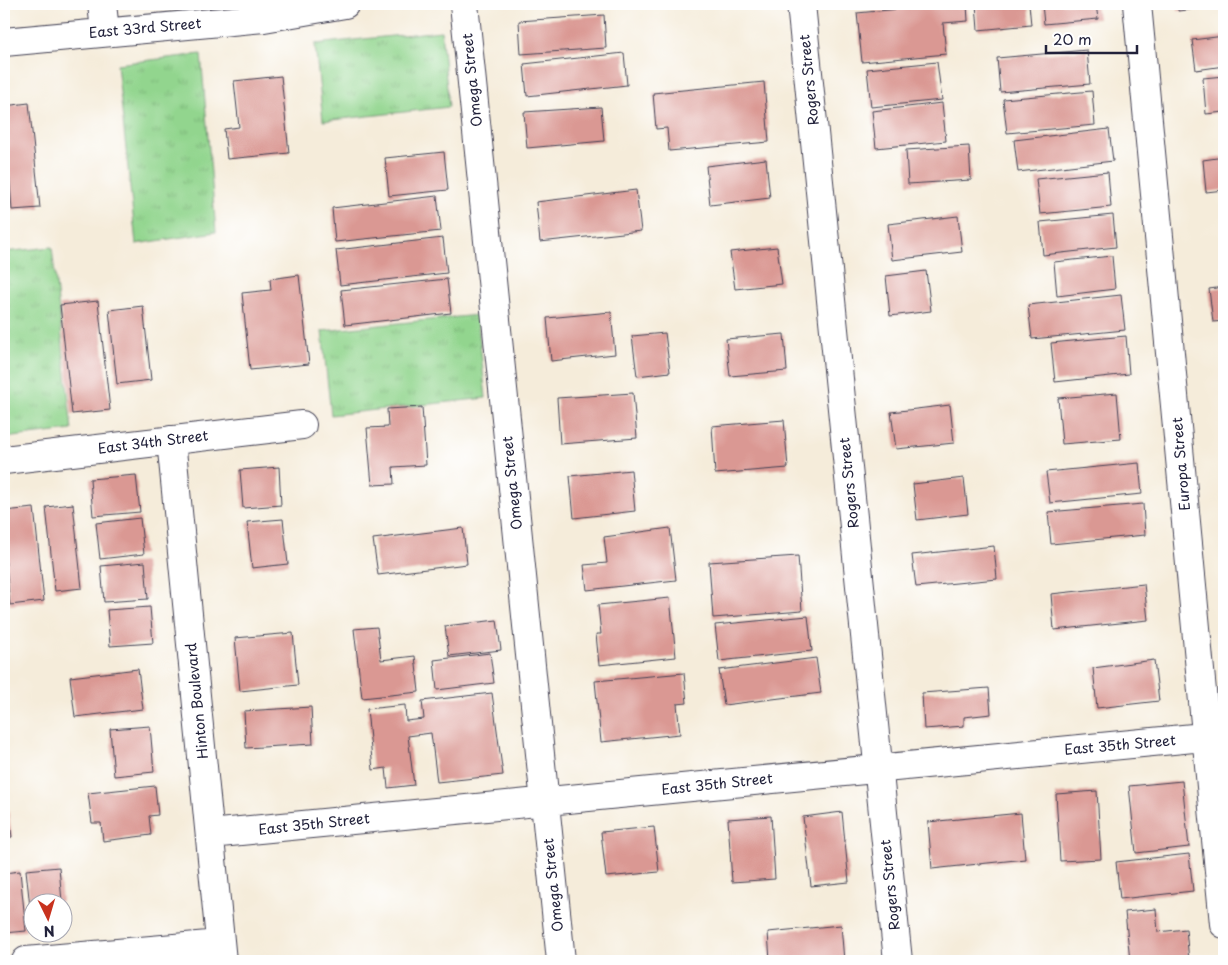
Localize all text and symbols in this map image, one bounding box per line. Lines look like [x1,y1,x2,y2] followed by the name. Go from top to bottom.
[88,12,202,43] street label: East 33rd Street
[1046,22,1137,54] scale bar
[1053,27,1092,50] text: 20 m
[456,32,487,128] street label: Omega Street
[793,33,824,126] street label: Rogers Street
[1166,416,1195,512] street label: Europa Street
[97,424,210,459] street label: East 34th Street
[496,435,527,531] street label: Omega Street
[833,436,864,529] street label: Rogers Street
[180,641,213,760] street label: Hinton Boulevard
[1063,729,1177,760] street label: East 35th Street
[660,767,774,800] street label: East 35th Street
[257,807,371,840] street label: East 35th Street
[537,837,568,933] street label: Omega Street
[874,838,905,931] street label: Rogers Street
[22,892,72,942] north arrow
[43,921,56,942] text: N

